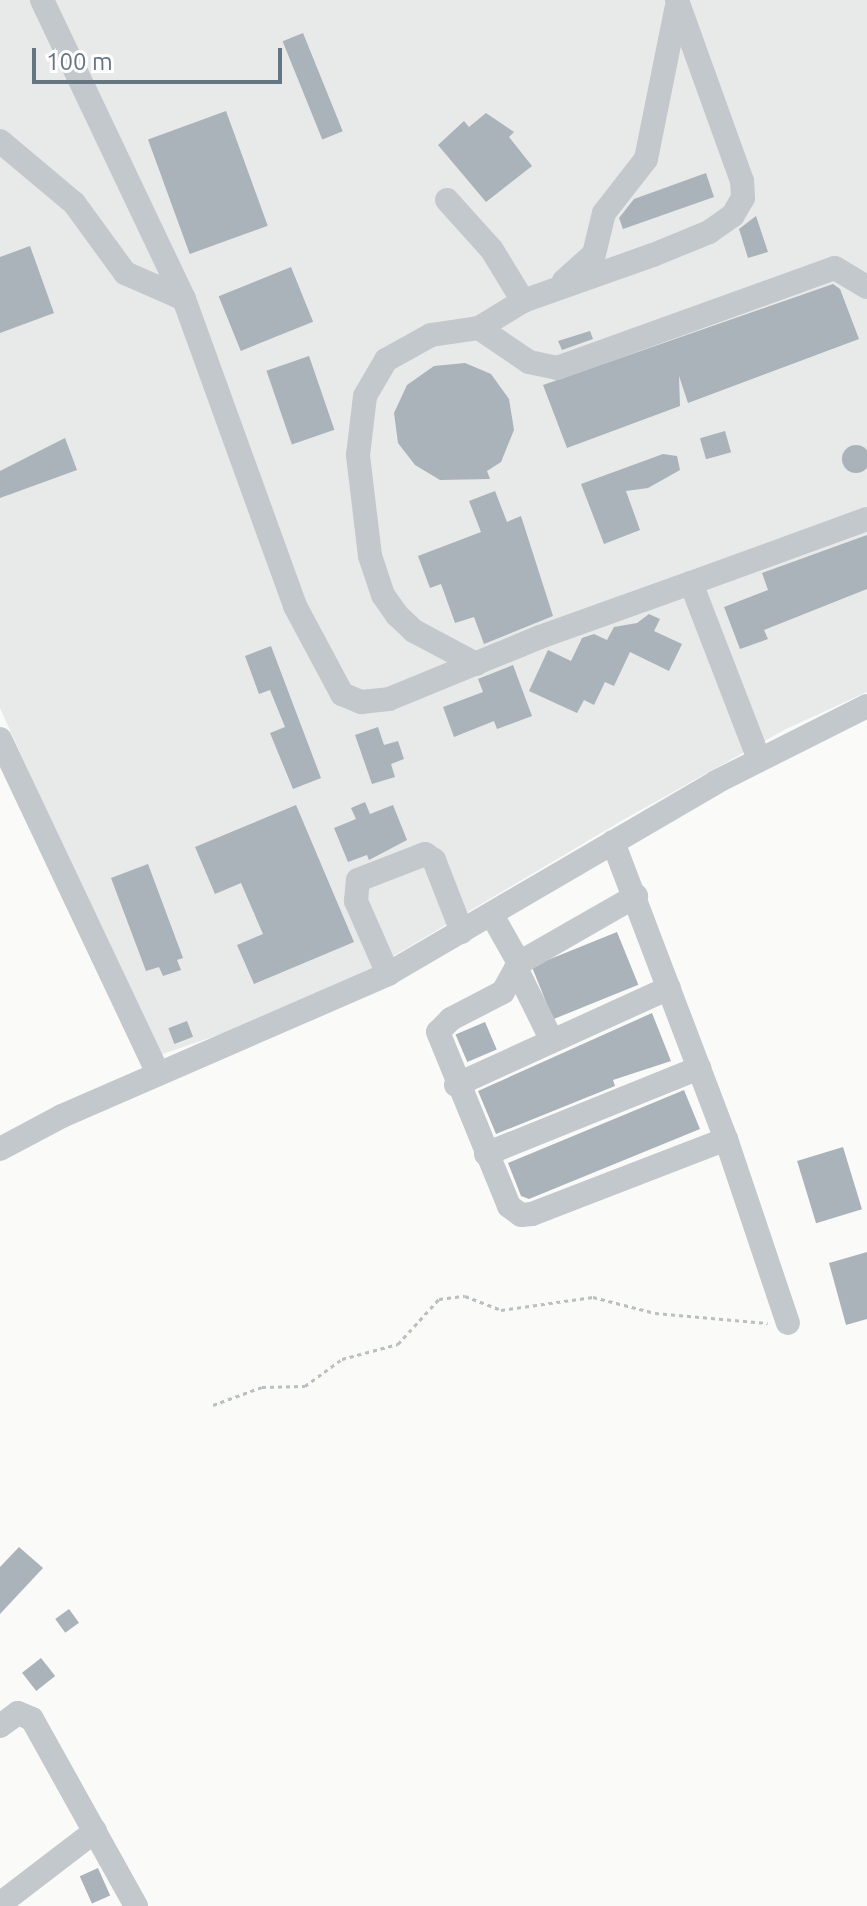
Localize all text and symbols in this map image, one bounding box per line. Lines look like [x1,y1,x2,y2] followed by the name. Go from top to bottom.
[36,32,286,82] scale bar
[46,48,113,75] text: 100 m

